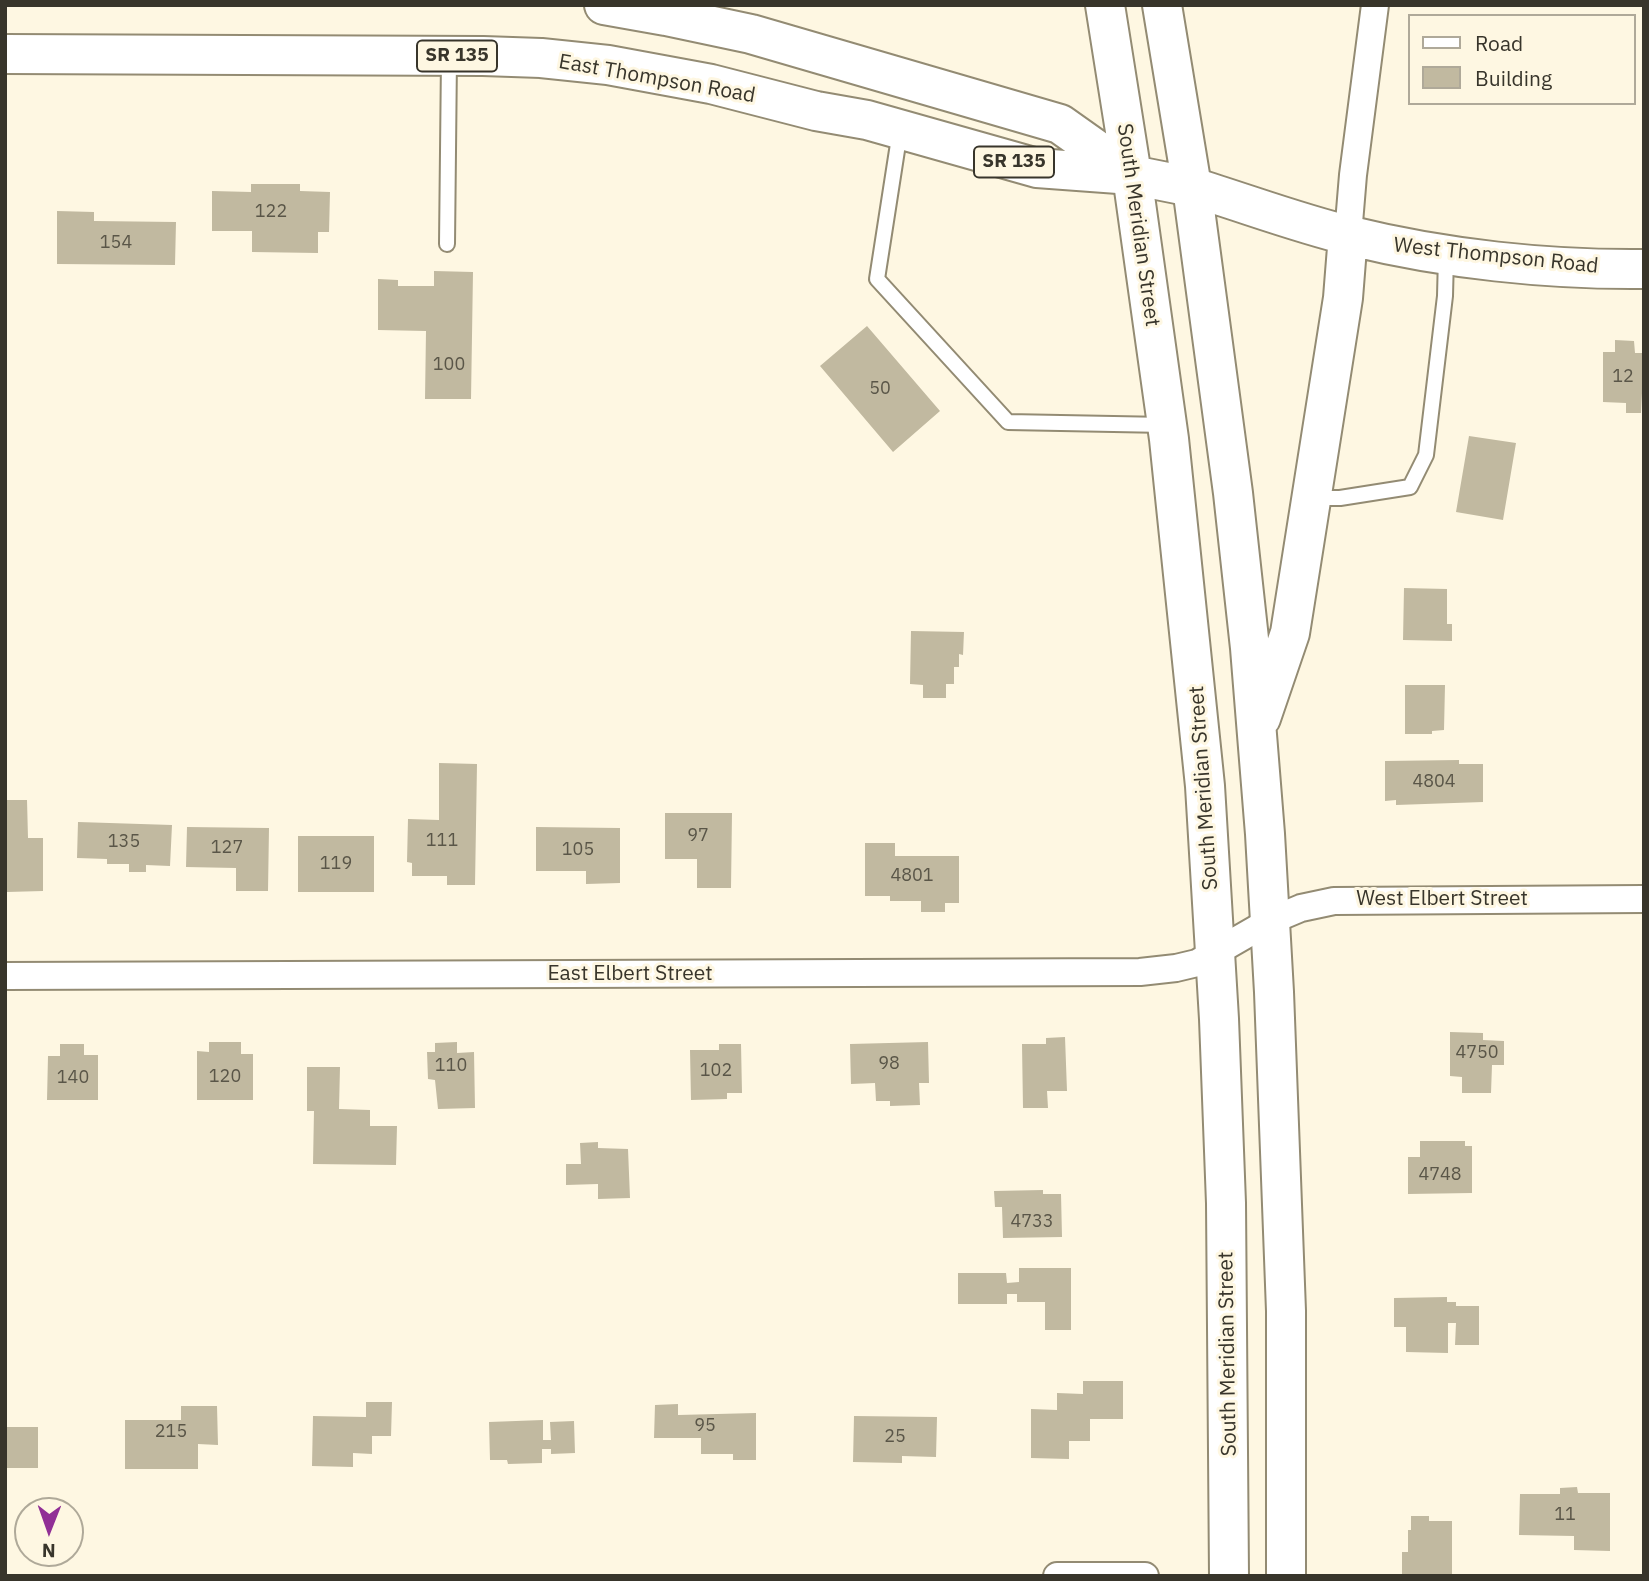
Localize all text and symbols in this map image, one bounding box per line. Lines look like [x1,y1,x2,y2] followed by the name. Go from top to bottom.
[1408,14,1635,105] legend
[1475,29,1523,57] text: Road
[417,40,497,72] road number: SR 135
[557,49,757,109] street label: East Thompson Road
[1475,64,1552,92] text: Building
[1111,122,1165,328] street label: South Meridian Street
[974,146,1054,178] road number: SR 135
[255,201,287,223] house number: 122
[100,232,132,254] house number: 154
[1392,233,1600,279] street label: West Thompson Road
[433,354,465,376] house number: 100
[1612,366,1634,388] house number: 12
[869,378,891,400] house number: 50
[1184,685,1224,891] street label: South Meridian Street
[1412,771,1456,793] house number: 4804
[687,825,709,847] house number: 97
[426,830,458,852] house number: 111
[108,831,140,853] house number: 135
[211,837,243,859] house number: 127
[562,839,594,861] house number: 105
[320,853,352,875] house number: 119
[890,865,934,887] house number: 4801
[1356,886,1528,912] street label: West Elbert Street
[547,961,713,987] street label: East Elbert Street
[1455,1042,1499,1064] house number: 4750
[878,1053,900,1075] house number: 98
[435,1055,467,1077] house number: 110
[700,1060,732,1082] house number: 102
[209,1066,241,1088] house number: 120
[57,1067,89,1089] house number: 140
[1418,1164,1462,1186] house number: 4748
[1010,1211,1054,1233] house number: 4733
[1214,1251,1242,1457] street label: South Meridian Street
[694,1415,716,1437] house number: 95
[155,1421,187,1443] house number: 215
[884,1426,906,1448] house number: 25
[14,1497,84,1567] north arrow
[1554,1504,1576,1526] house number: 11
[42,1539,56,1563] text: N

